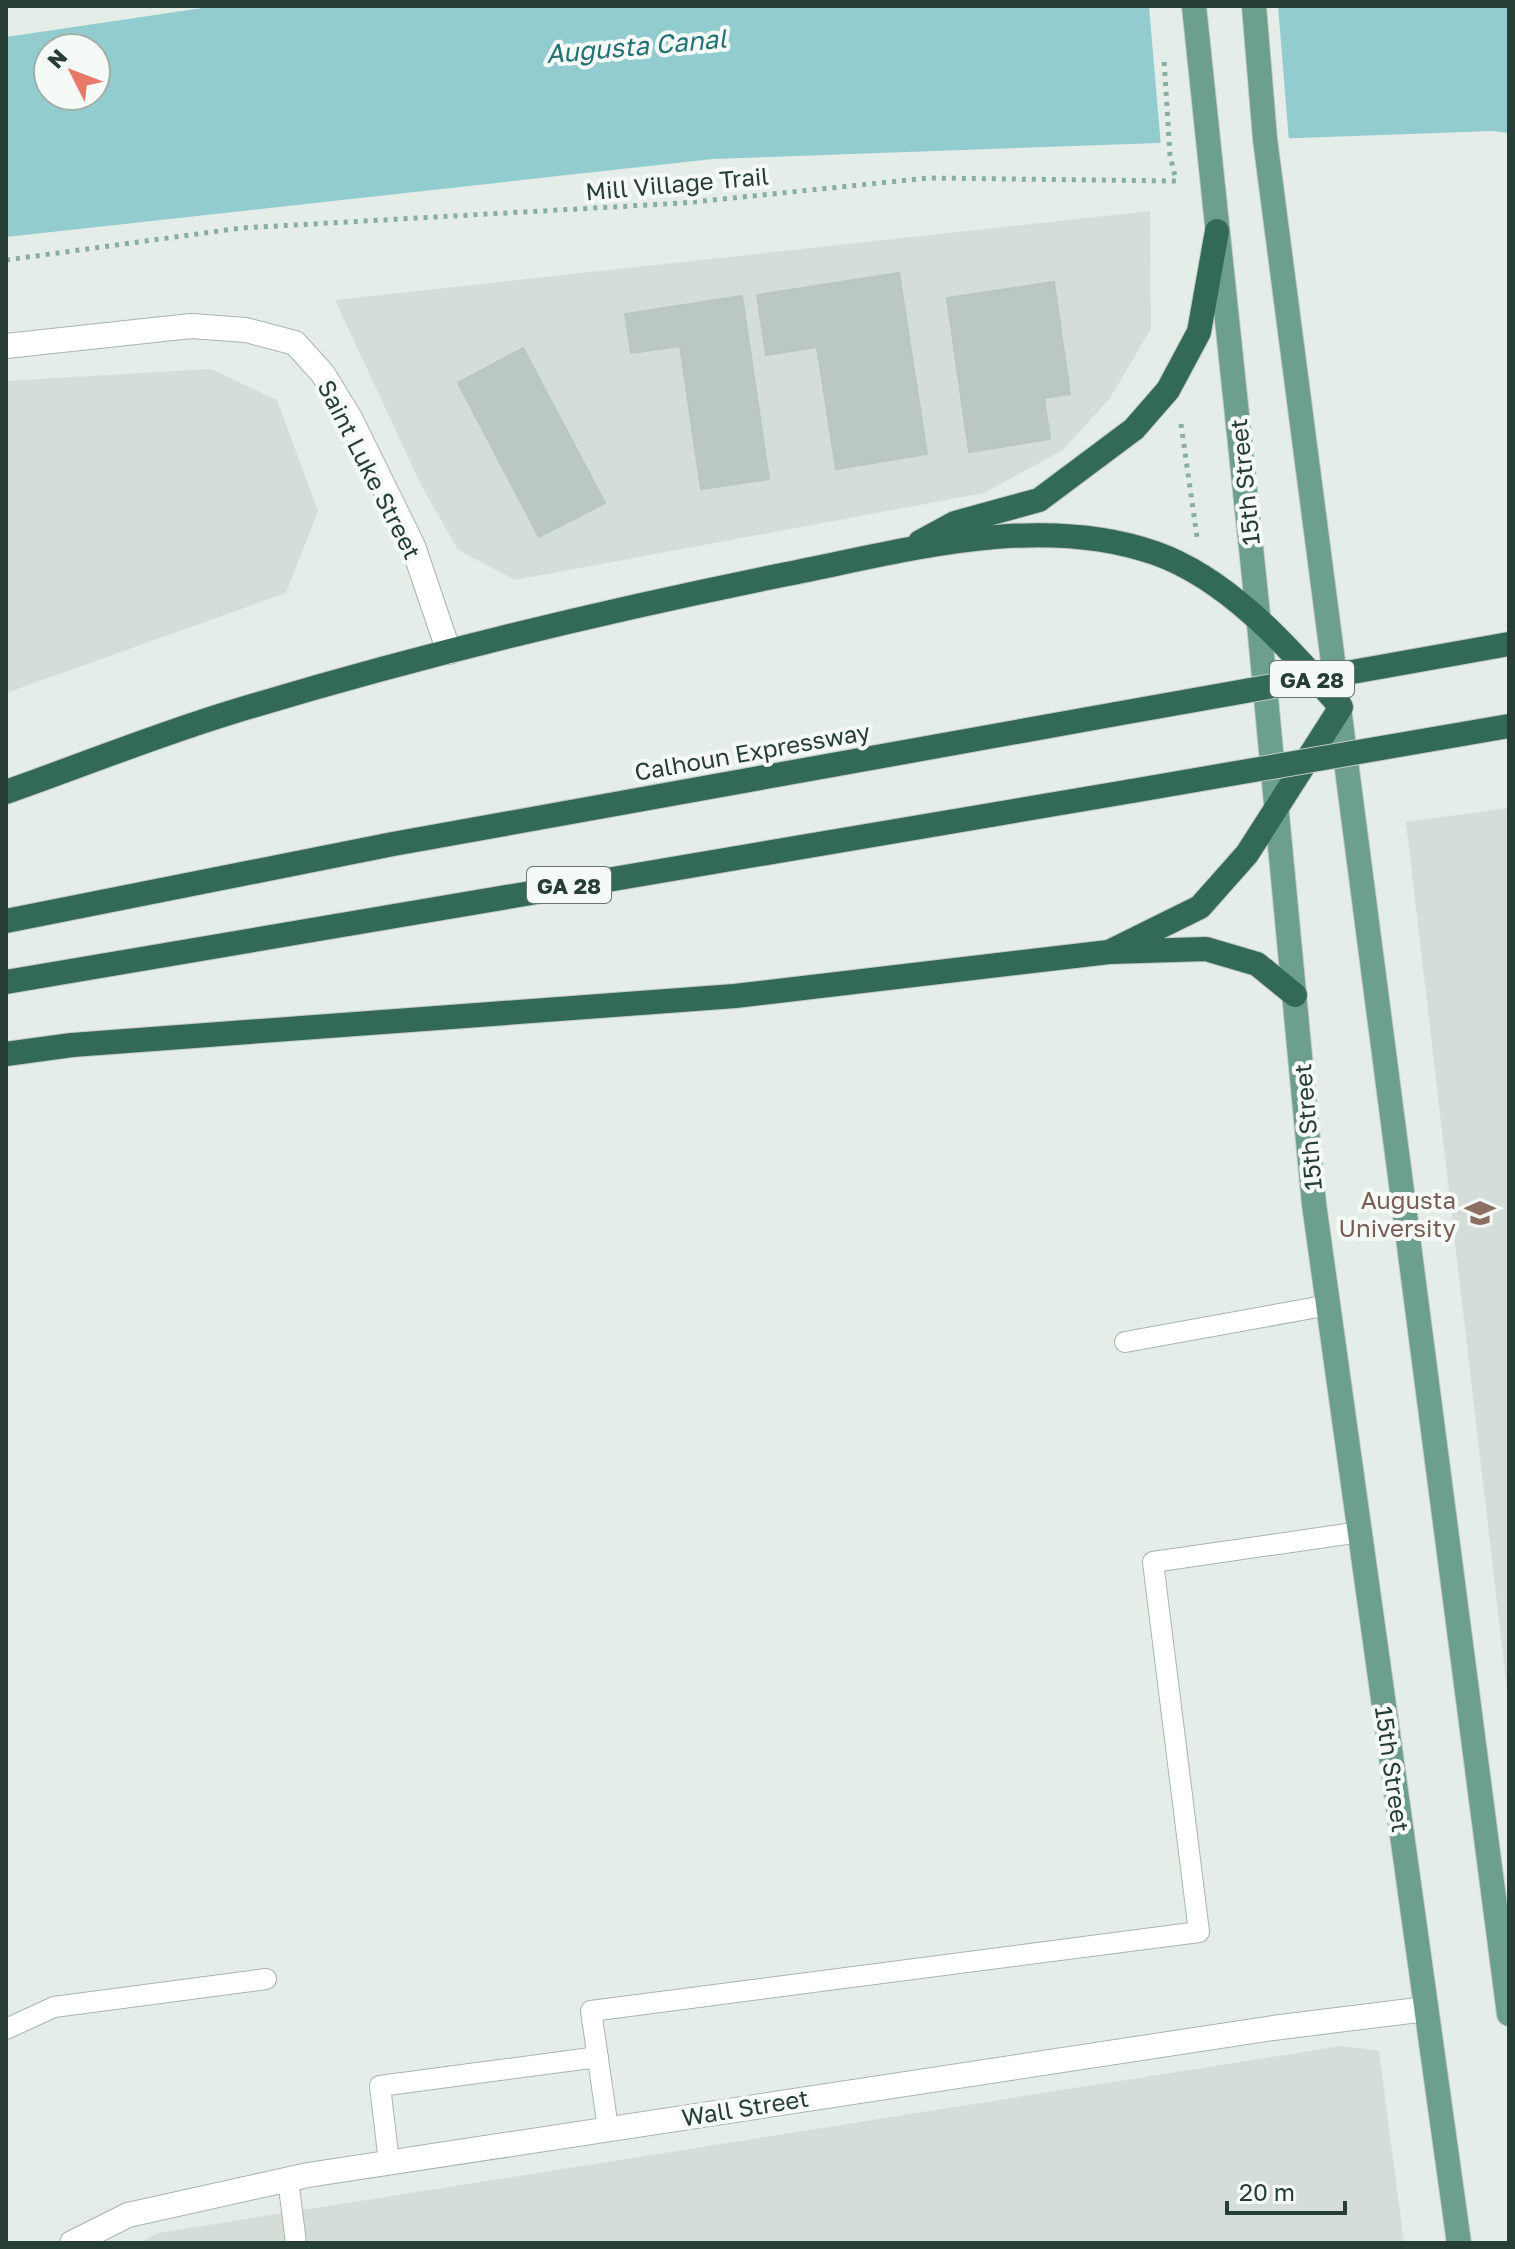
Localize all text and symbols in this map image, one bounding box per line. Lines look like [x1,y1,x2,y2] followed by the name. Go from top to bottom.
[544,23,729,69] water label: Augusta Canal
[32,32,112,112] north arrow
[41,43,72,74] text: N
[584,161,770,205] street label: Mill Village Trail
[312,375,428,563] street label: Saint Luke Street
[1223,417,1265,547] street label: 15th Street
[1270,661,1354,697] road number: GA 28
[632,716,872,786] street label: Calhoun Expressway
[527,867,611,903] road number: GA 28
[1287,1062,1327,1192] street label: 15th Street
[1338,1185,1456,1242] place label: Augusta University
[1463,1196,1497,1230] school or university icon: Augusta University
[1370,1704,1416,1834] street label: 15th Street
[679,2083,811,2131] street label: Wall Street
[1227,2165,1345,2215] scale bar
[1239,2177,1295,2206] text: 20 m

